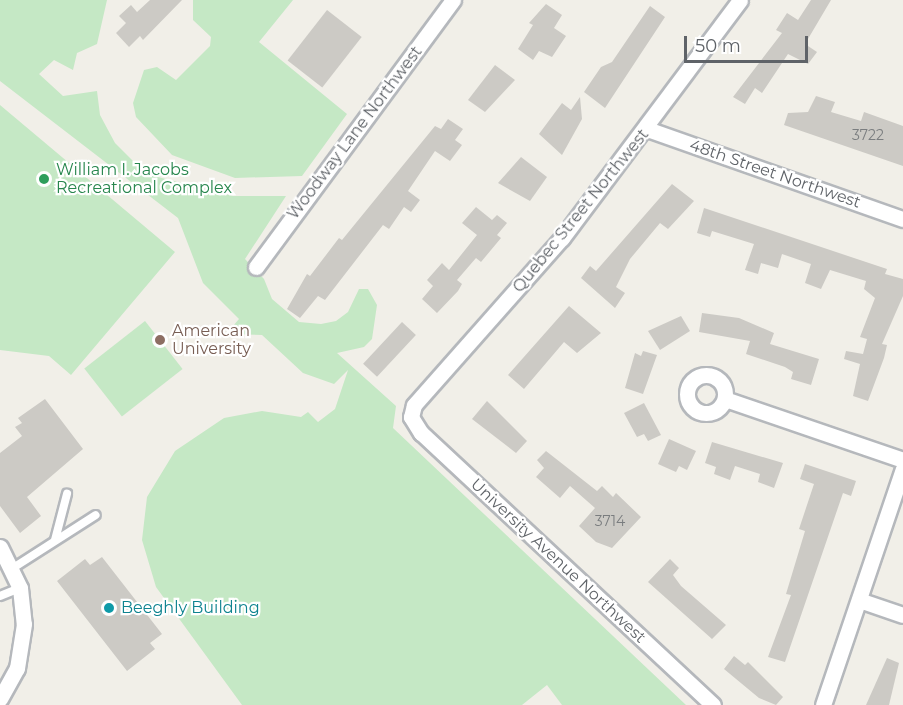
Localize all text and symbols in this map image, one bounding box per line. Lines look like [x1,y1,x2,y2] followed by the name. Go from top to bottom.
[687,24,812,62] scale bar
[695,35,741,57] text: 50 m
[284,43,426,223] street label: Woodway Lane Northwest
[509,125,653,297] street label: Quebec Street Northwest
[852,127,884,143] house number: 3722
[687,136,863,212] street label: 48th Street Northwest
[56,160,232,198] place label: William I. Jacobs Recreational Complex
[37,172,51,186] marker: William I. Jacobs Recreational Complex
[172,321,251,359] place label: American University
[153,333,167,347] marker: American University
[467,475,649,647] street label: University Avenue Northwest
[595,513,625,529] house number: 3714
[121,598,260,618] place label: Beeghly Building
[102,601,116,615] marker: Beeghly Building

